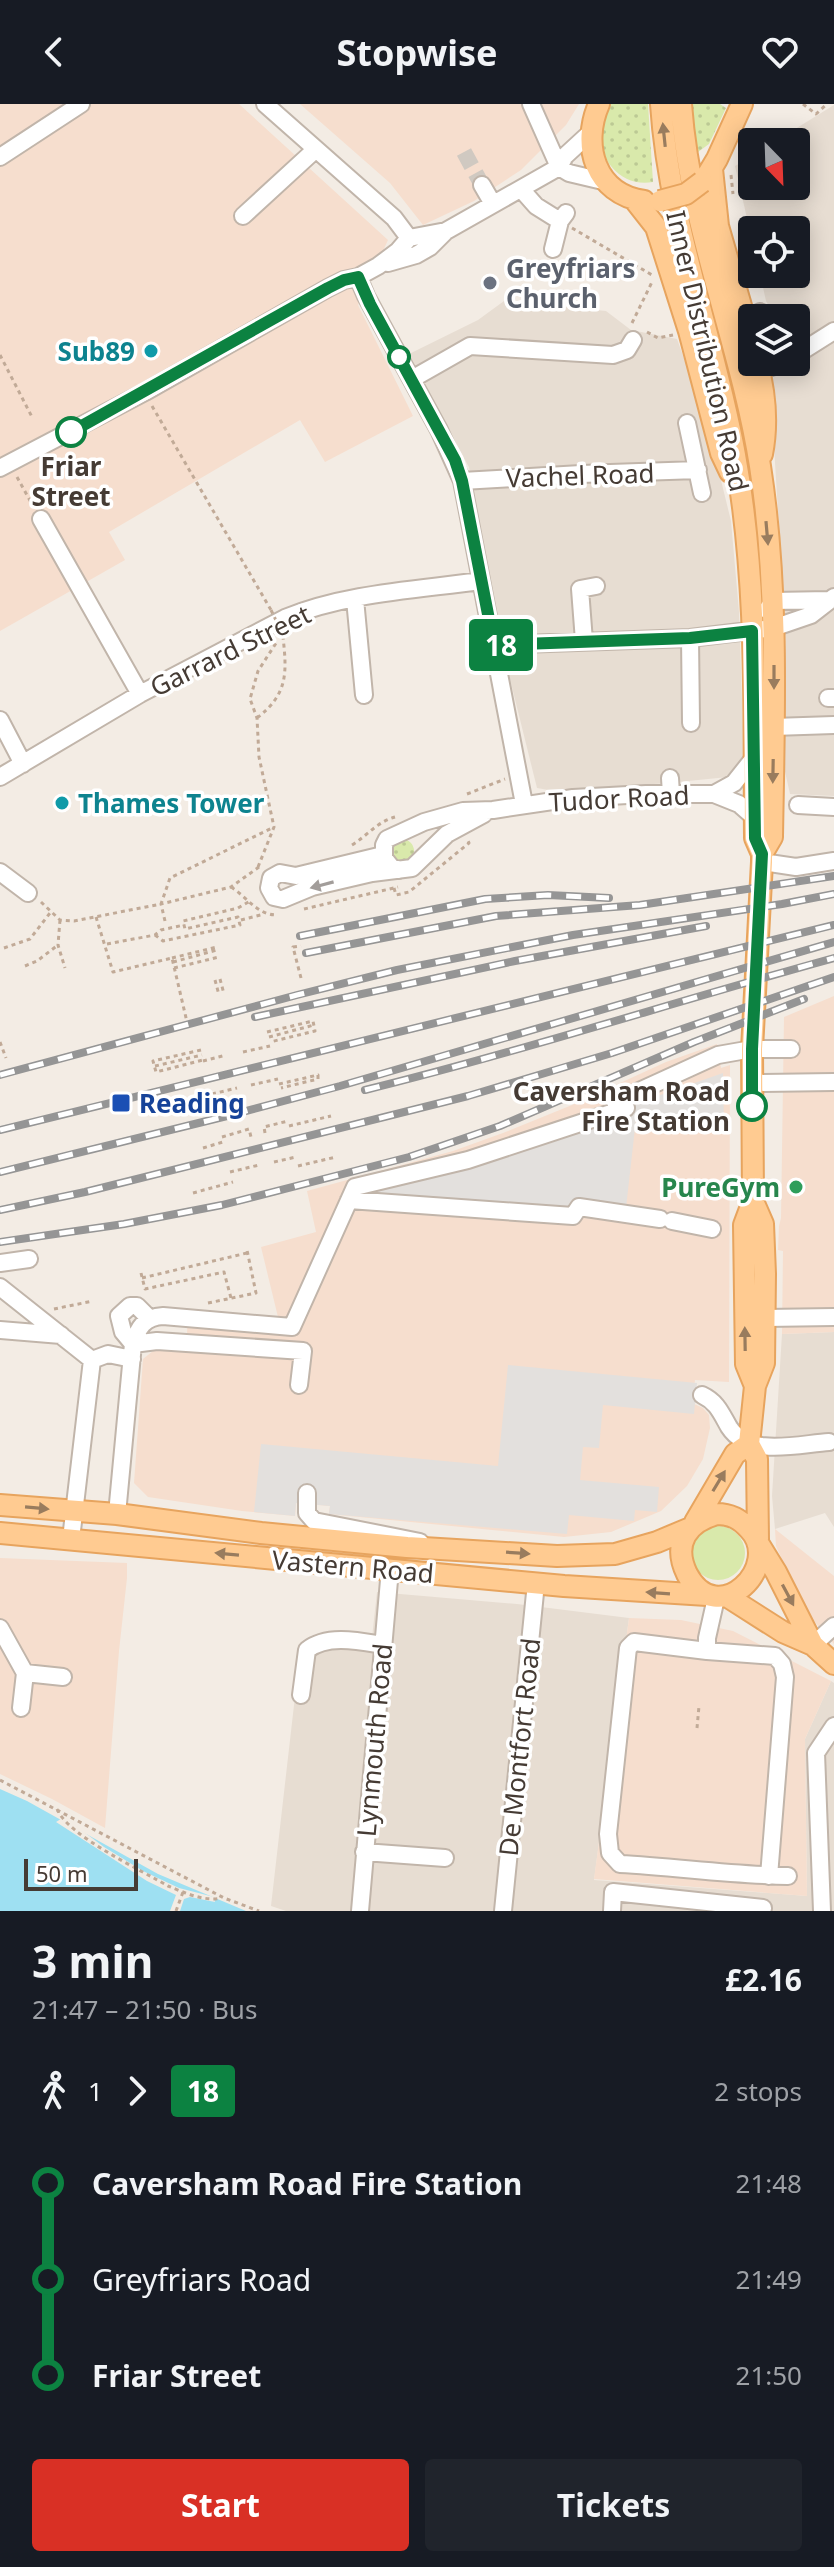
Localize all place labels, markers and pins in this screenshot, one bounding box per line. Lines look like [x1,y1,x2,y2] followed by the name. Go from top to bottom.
[506,250,635,316] place label: Greyfriars Church
[481,274,499,292] marker: Greyfriars Church
[58,333,135,369] place label: Sub89
[142,342,160,360] marker: Sub89
[388,346,410,368] unlabelled marker
[56,417,86,447] marker: Friar Street
[31,448,111,514] place label: Friar Street
[78,785,265,821] place label: Thames Tower
[53,794,71,812] marker: Thames Tower
[513,1073,730,1139] place label: Caversham Road Fire Station
[139,1085,245,1121] place label: Reading
[737,1091,767,1121] marker: Caversham Road Fire Station
[110,1092,132,1114] marker: Reading
[661,1169,780,1205] place label: PureGym
[787,1178,805,1196] marker: PureGym

